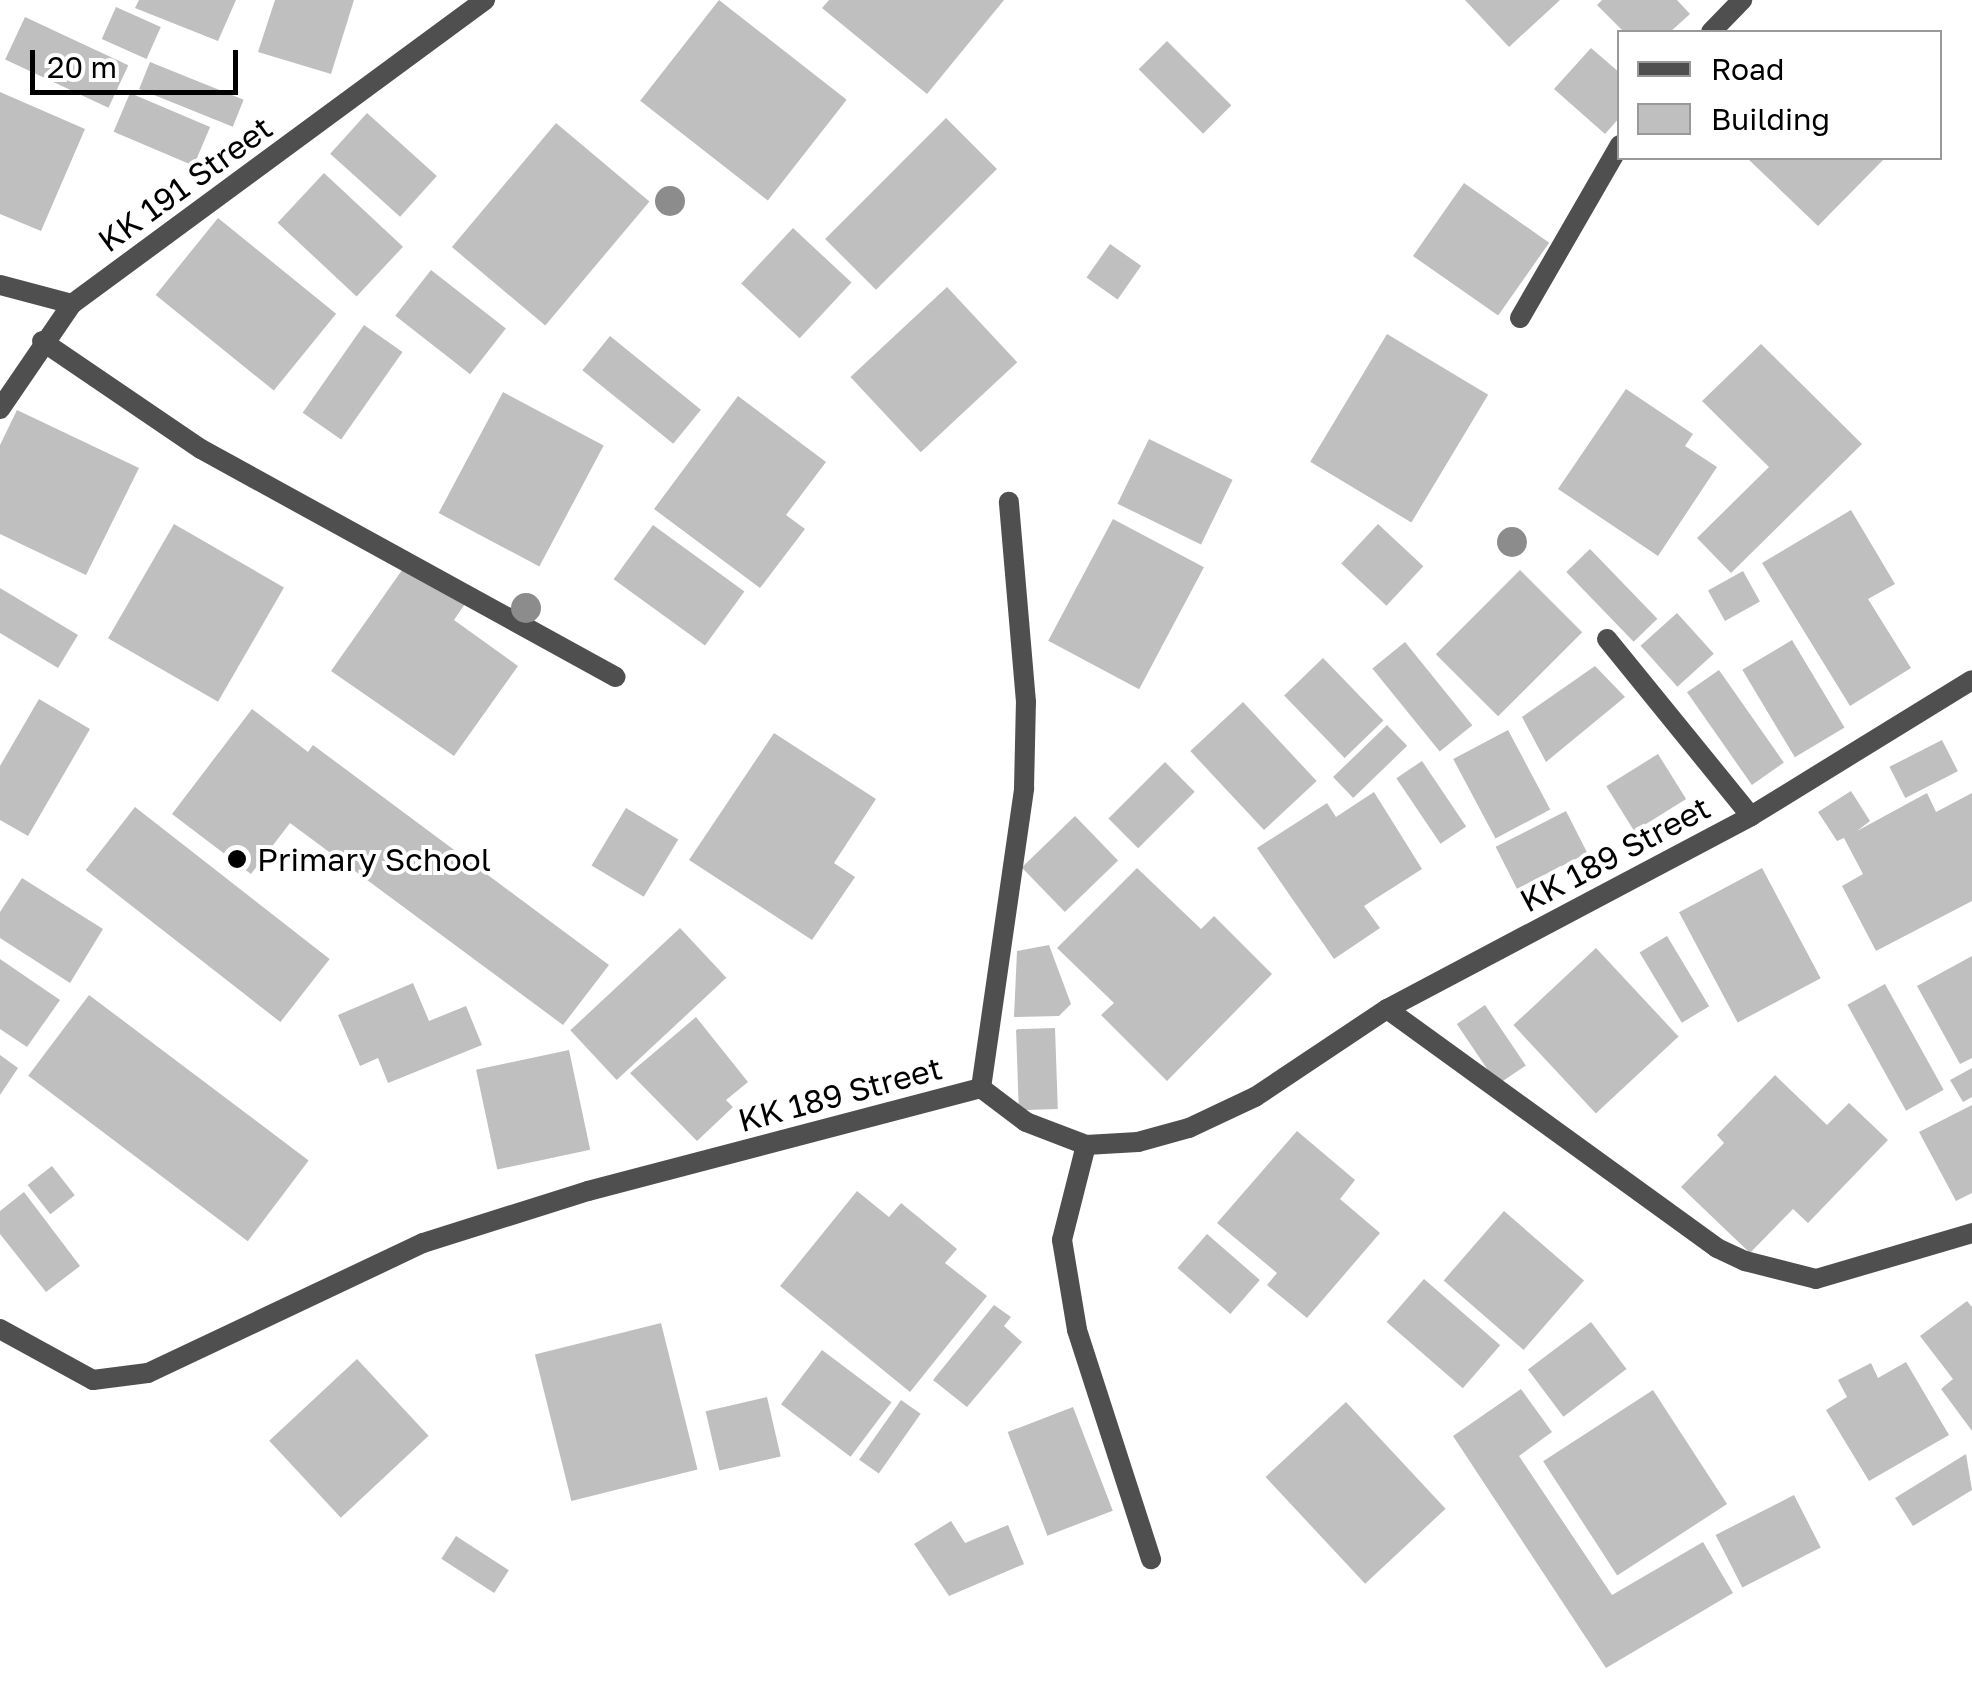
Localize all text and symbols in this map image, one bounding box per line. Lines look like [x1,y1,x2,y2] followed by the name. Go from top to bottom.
[35,30,242,92] scale bar
[1617,30,1942,160] legend
[47,49,117,85] text: 20 m
[1711,51,1785,87] text: Road
[1711,101,1830,137] text: Building
[91,108,279,260] street label: KK 191 Street
[1514,788,1716,920] street label: KK 189 Street
[257,840,491,878] place label: Primary School
[226,848,248,870] marker: Primary School
[734,1048,946,1140] street label: KK 189 Street

